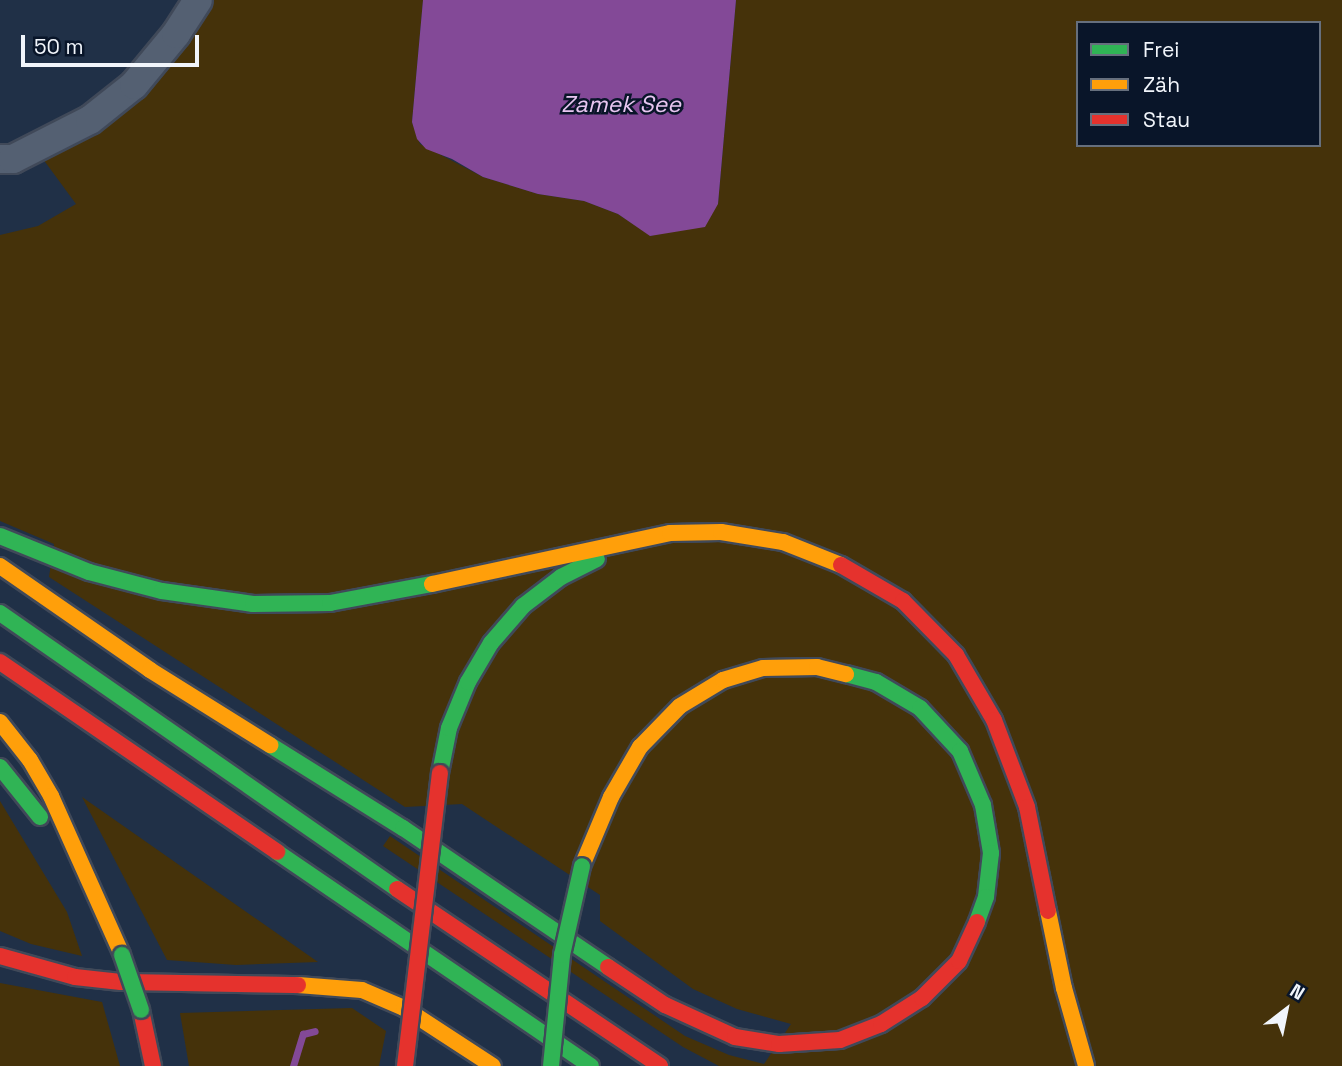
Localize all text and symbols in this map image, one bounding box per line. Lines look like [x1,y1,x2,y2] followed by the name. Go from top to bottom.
[24,21,203,65] scale bar
[1076,21,1321,147] legend
[34,33,84,60] text: 50 m
[1143,36,1179,63] text: Frei
[1143,71,1180,98] text: Zäh
[561,90,681,118] water label: Zamek See
[1143,106,1190,133] text: Stau
[1251,975,1321,1045] north arrow
[1285,978,1309,1006] text: N

